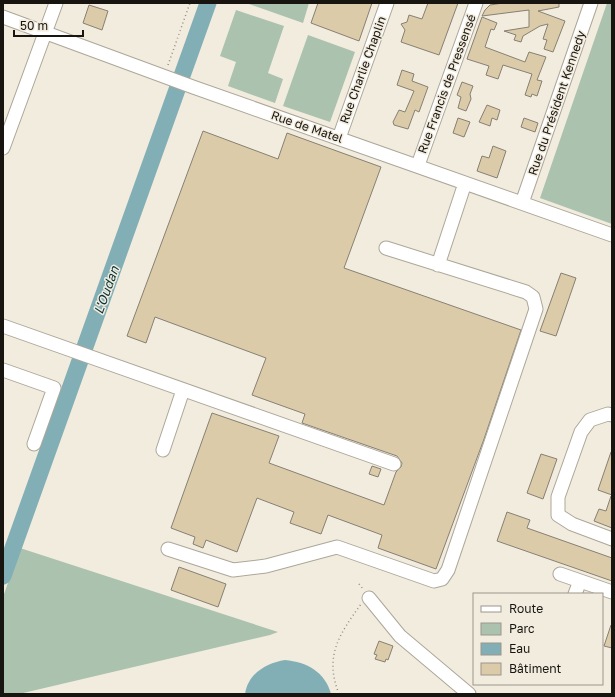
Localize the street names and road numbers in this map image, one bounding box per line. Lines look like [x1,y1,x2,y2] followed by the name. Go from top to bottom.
[414,12,479,156] street label: Rue Francis de Pressensé
[336,14,389,126] street label: Rue Charlie Chaplin
[525,28,588,177] street label: Rue du Président Kennedy
[269,107,345,146] street label: Rue de Matel

